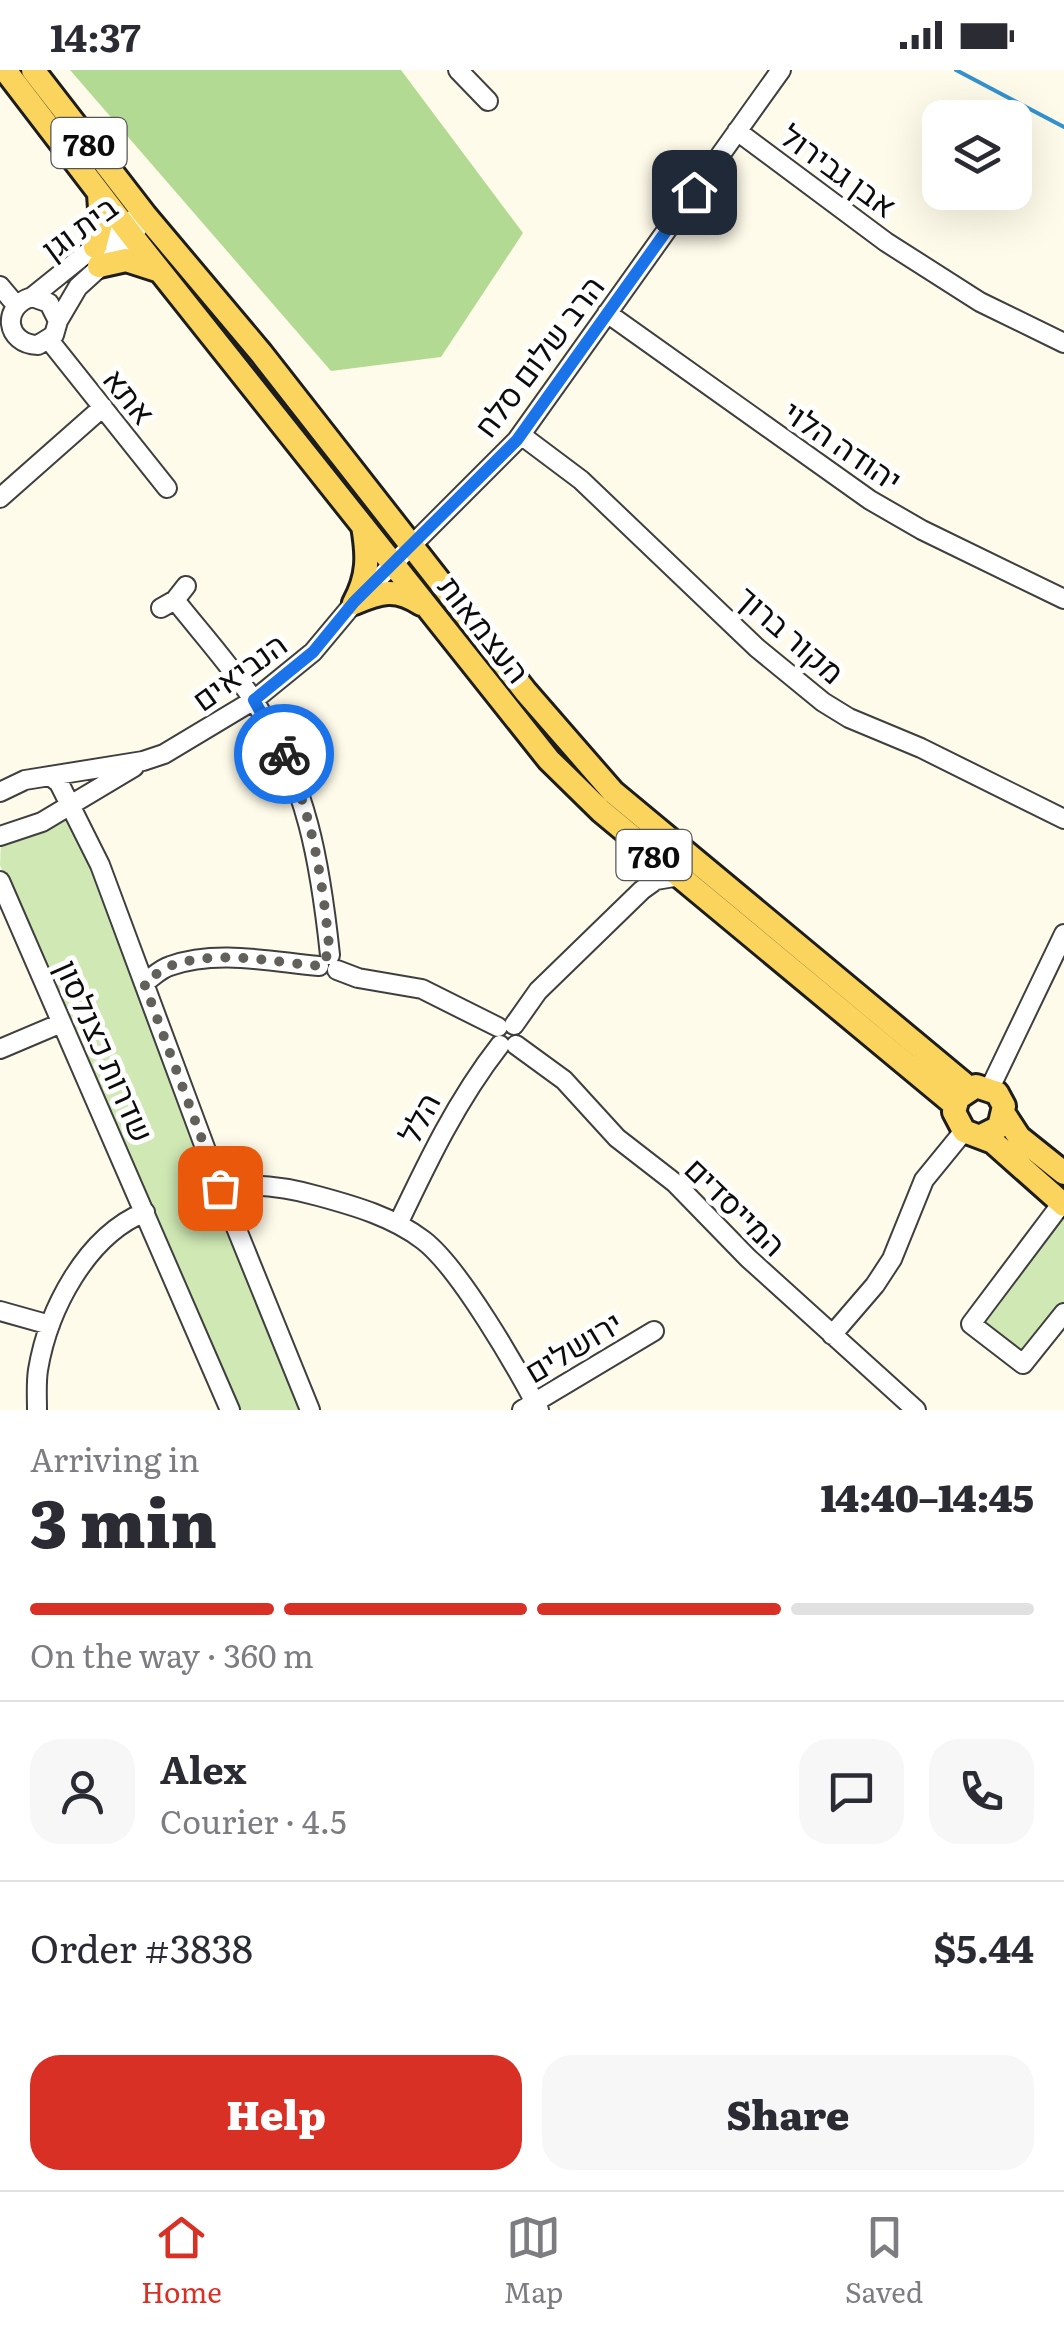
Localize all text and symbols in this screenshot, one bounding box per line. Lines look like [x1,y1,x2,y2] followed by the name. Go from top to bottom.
[50,7,141,64] text: 14:37
[922,100,1032,210] map controls
[922,100,1032,210] button: layers
[772,110,908,228] street label: אבן גבירול
[52,118,126,168] road number: 780
[652,150,737,235] pin
[667,165,722,220] icon: home
[30,182,126,270] street label: בית וגן
[460,264,614,446] street label: הרב שלום סלח
[93,356,169,434] street label: אתא
[775,387,913,501] street label: יהודה הלוי
[429,564,543,692] street label: העצמאות
[727,572,857,694] street label: מקור ברוך
[180,619,296,721] street label: הנביאים
[234,704,334,804] courier
[257,727,312,782] icon: bike
[616,830,692,880] road number: 780
[45,951,169,1149] street label: שדרות כצנלסון
[384,1083,450,1151] street label: הלל
[675,1144,799,1266] street label: המייסדים
[178,1146,263,1231] pin
[193,1161,248,1216] icon: bag
[514,1297,630,1393] street label: ירושלים
[30,1434,200,1482] text: Arriving in
[820,1467,1034,1524] text: 14:40–14:45
[30,1471,217,1568] text: 3 min
[30,1630,314,1678] text: On the way · 360 m
[30,1739,135,1844] button: person
[160,1739,246,1796] text: Alex
[799,1739,904,1844] button: chat
[929,1739,1034,1844] button: phone
[160,1796,346,1844] text: Courier · 4.5
[30,1918,253,1975] text: Order #3838
[934,1918,1034,1975] text: $5.44
[30,2055,522,2170] button: Help
[542,2055,1034,2170] button: Share
[141,2210,222,2312] tab: Home
[504,2210,563,2312] tab: Map
[845,2210,923,2312] tab: Saved

